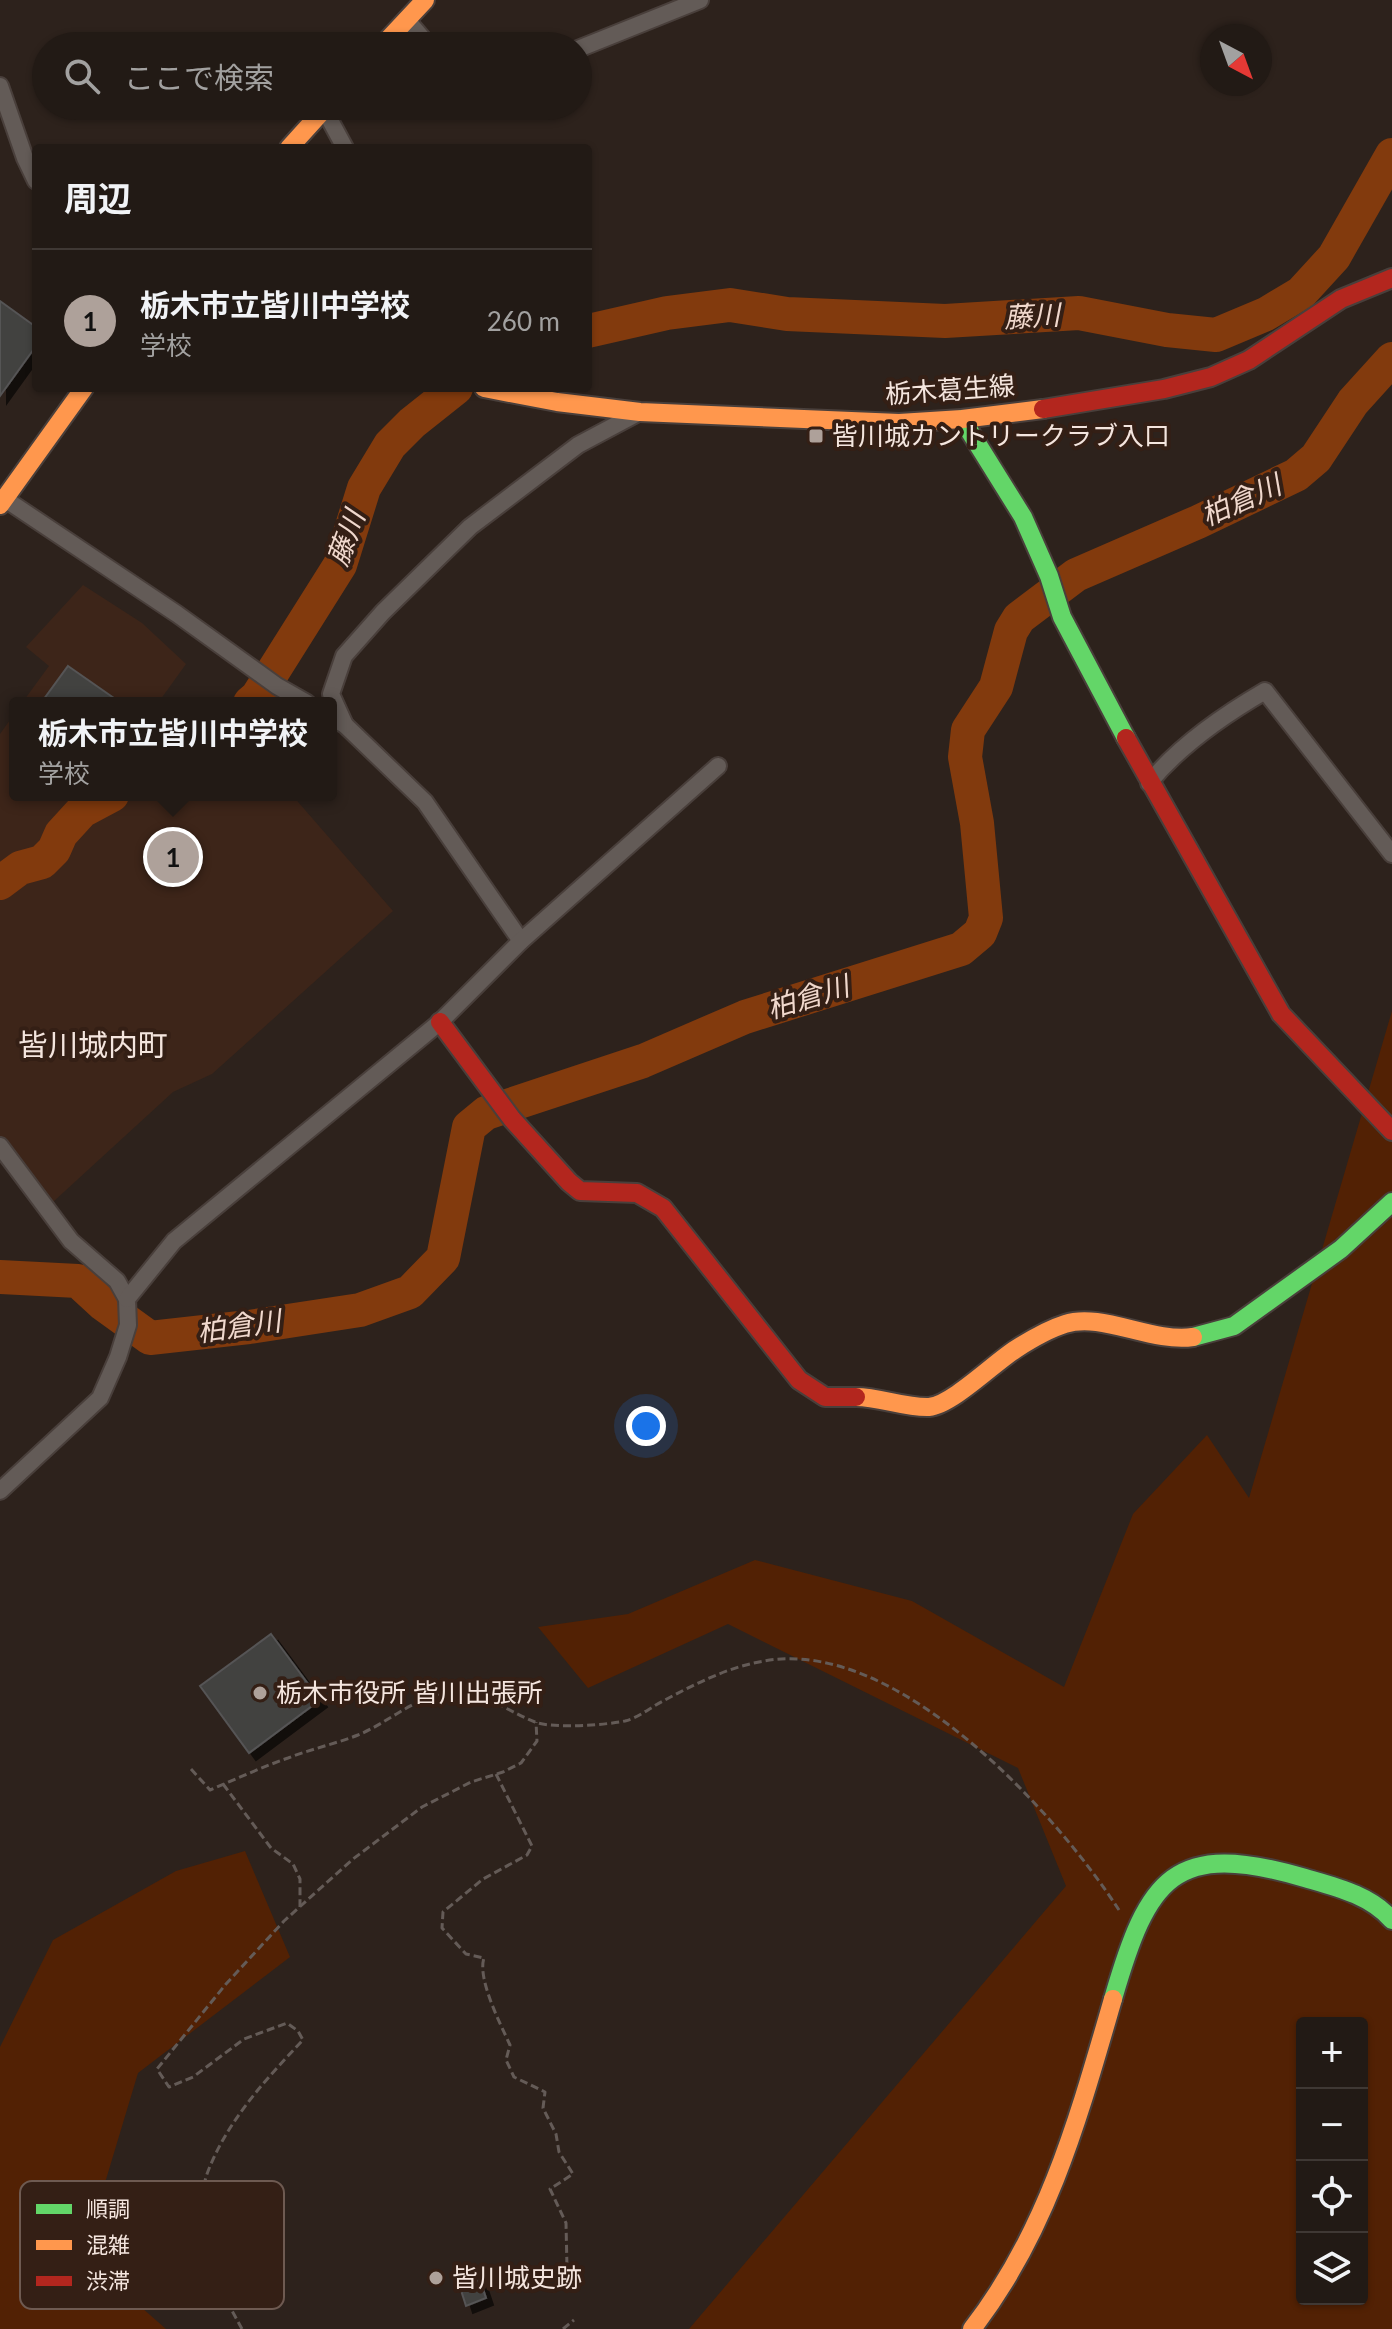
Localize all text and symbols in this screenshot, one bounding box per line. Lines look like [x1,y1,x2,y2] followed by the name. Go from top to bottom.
[1200,24,1272,96] north arrow
[32,32,592,120] search box
[60,54,104,98] icon: search
[124,59,274,95] text: ここで検索
[64,177,132,218] text: 周辺
[140,286,410,322] text: 栃木市立皆川中学校
[1003,296,1064,333] water label: 藤川
[82,305,98,337] text: 1
[487,305,560,337] text: 260 m
[140,329,192,361] text: 学校
[884,369,1016,409] street label: 栃木葛生線
[832,419,1170,451] place label: 皆川城カントリークラブ入口
[807,427,825,445] marker: 皆川城カントリークラブ入口
[1195,465,1289,532] water label: 柏倉川
[320,503,372,570] water label: 藤川
[9,697,337,801] popup
[38,714,308,750] text: 栃木市立皆川中学校
[38,757,90,789] text: 学校
[147,827,199,887] pin: 1
[763,967,856,1025] water label: 柏倉川
[18,1026,168,1062] district label: 皆川城内町
[195,1302,286,1348] water label: 柏倉川
[626,1406,666,1446] your location
[276,1676,543,1708] place label: 栃木市役所 皆川出張所
[251,1684,269,1702] marker: 栃木市役所 皆川出張所
[1296,2017,1368,2305] map controls
[1296,2017,1368,2089] button: +
[1296,2089,1368,2161] button: −
[1296,2161,1368,2233] button: locate
[20,2181,284,2309] legend
[86,2195,130,2222] text: 順調
[86,2231,130,2258] text: 混雑
[1296,2233,1368,2305] button: layers
[452,2261,582,2293] place label: 皆川城史跡
[86,2267,130,2294] text: 渋滞
[427,2269,445,2287] marker: 皆川城史跡

